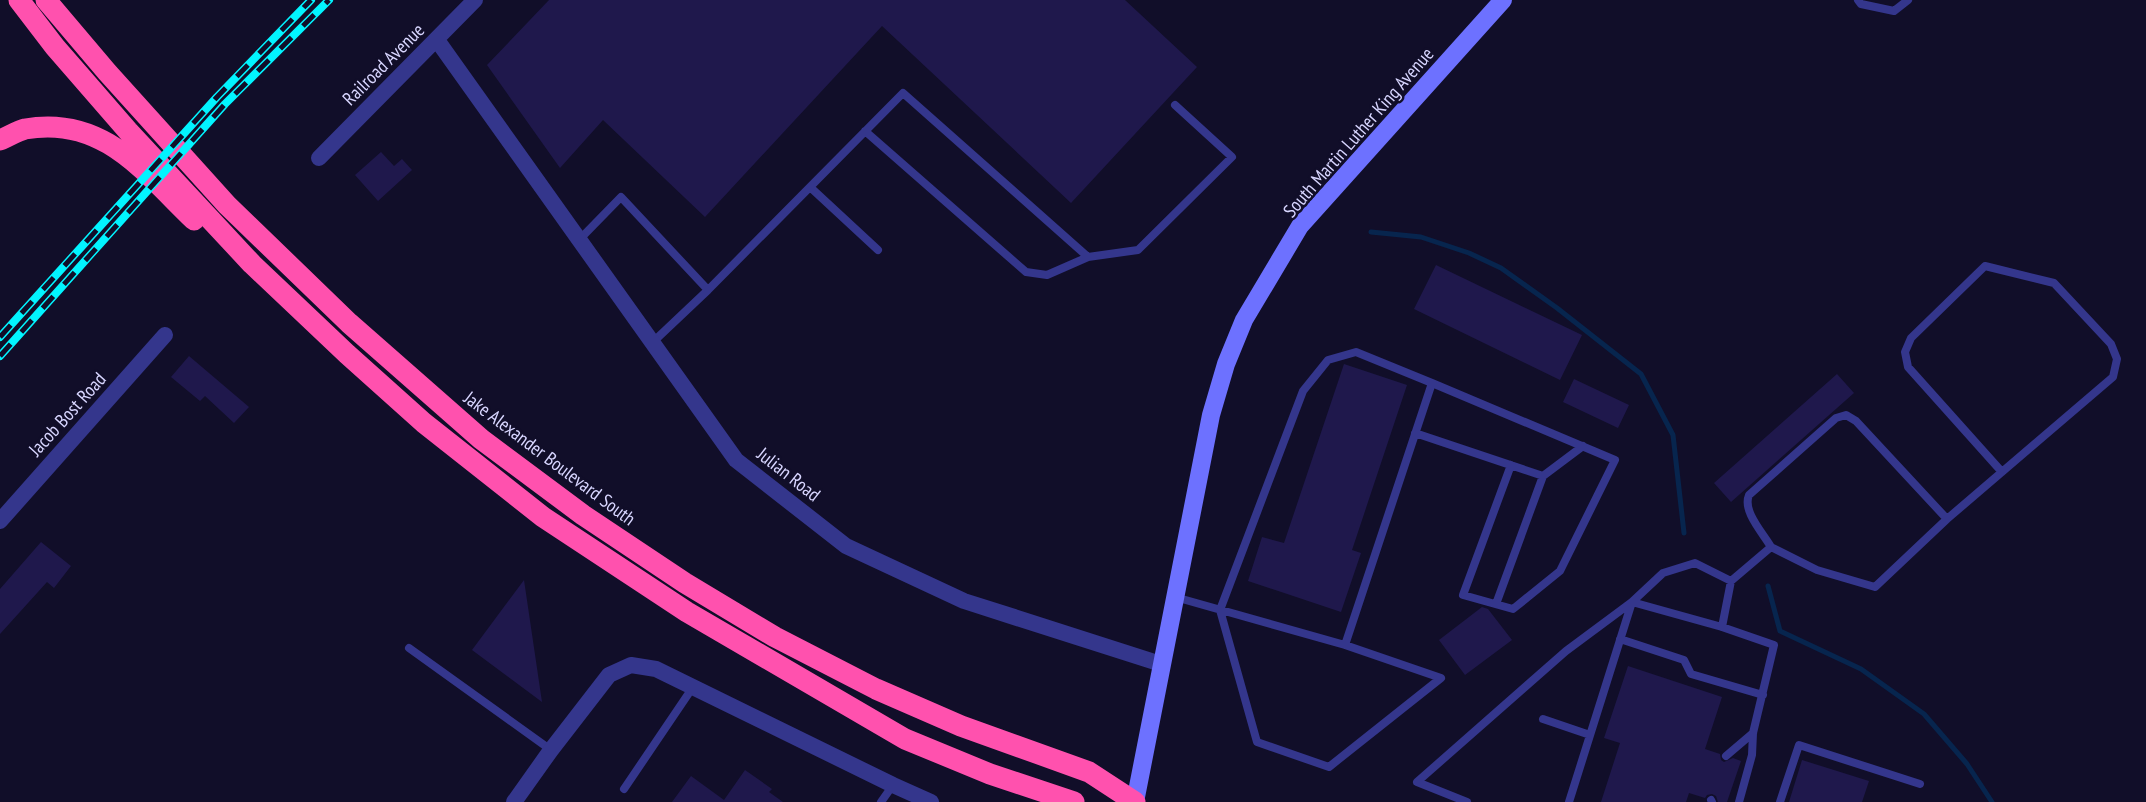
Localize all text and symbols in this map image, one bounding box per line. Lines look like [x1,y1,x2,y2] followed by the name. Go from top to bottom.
[337,18,429,110] street label: Railroad Avenue
[1278,42,1438,222] street label: South Martin Luther King Avenue
[22,367,111,462] street label: Jacob Bost Road
[459,385,641,530] street label: Jake Alexander Boulevard South
[752,441,825,506] street label: Julian Road

